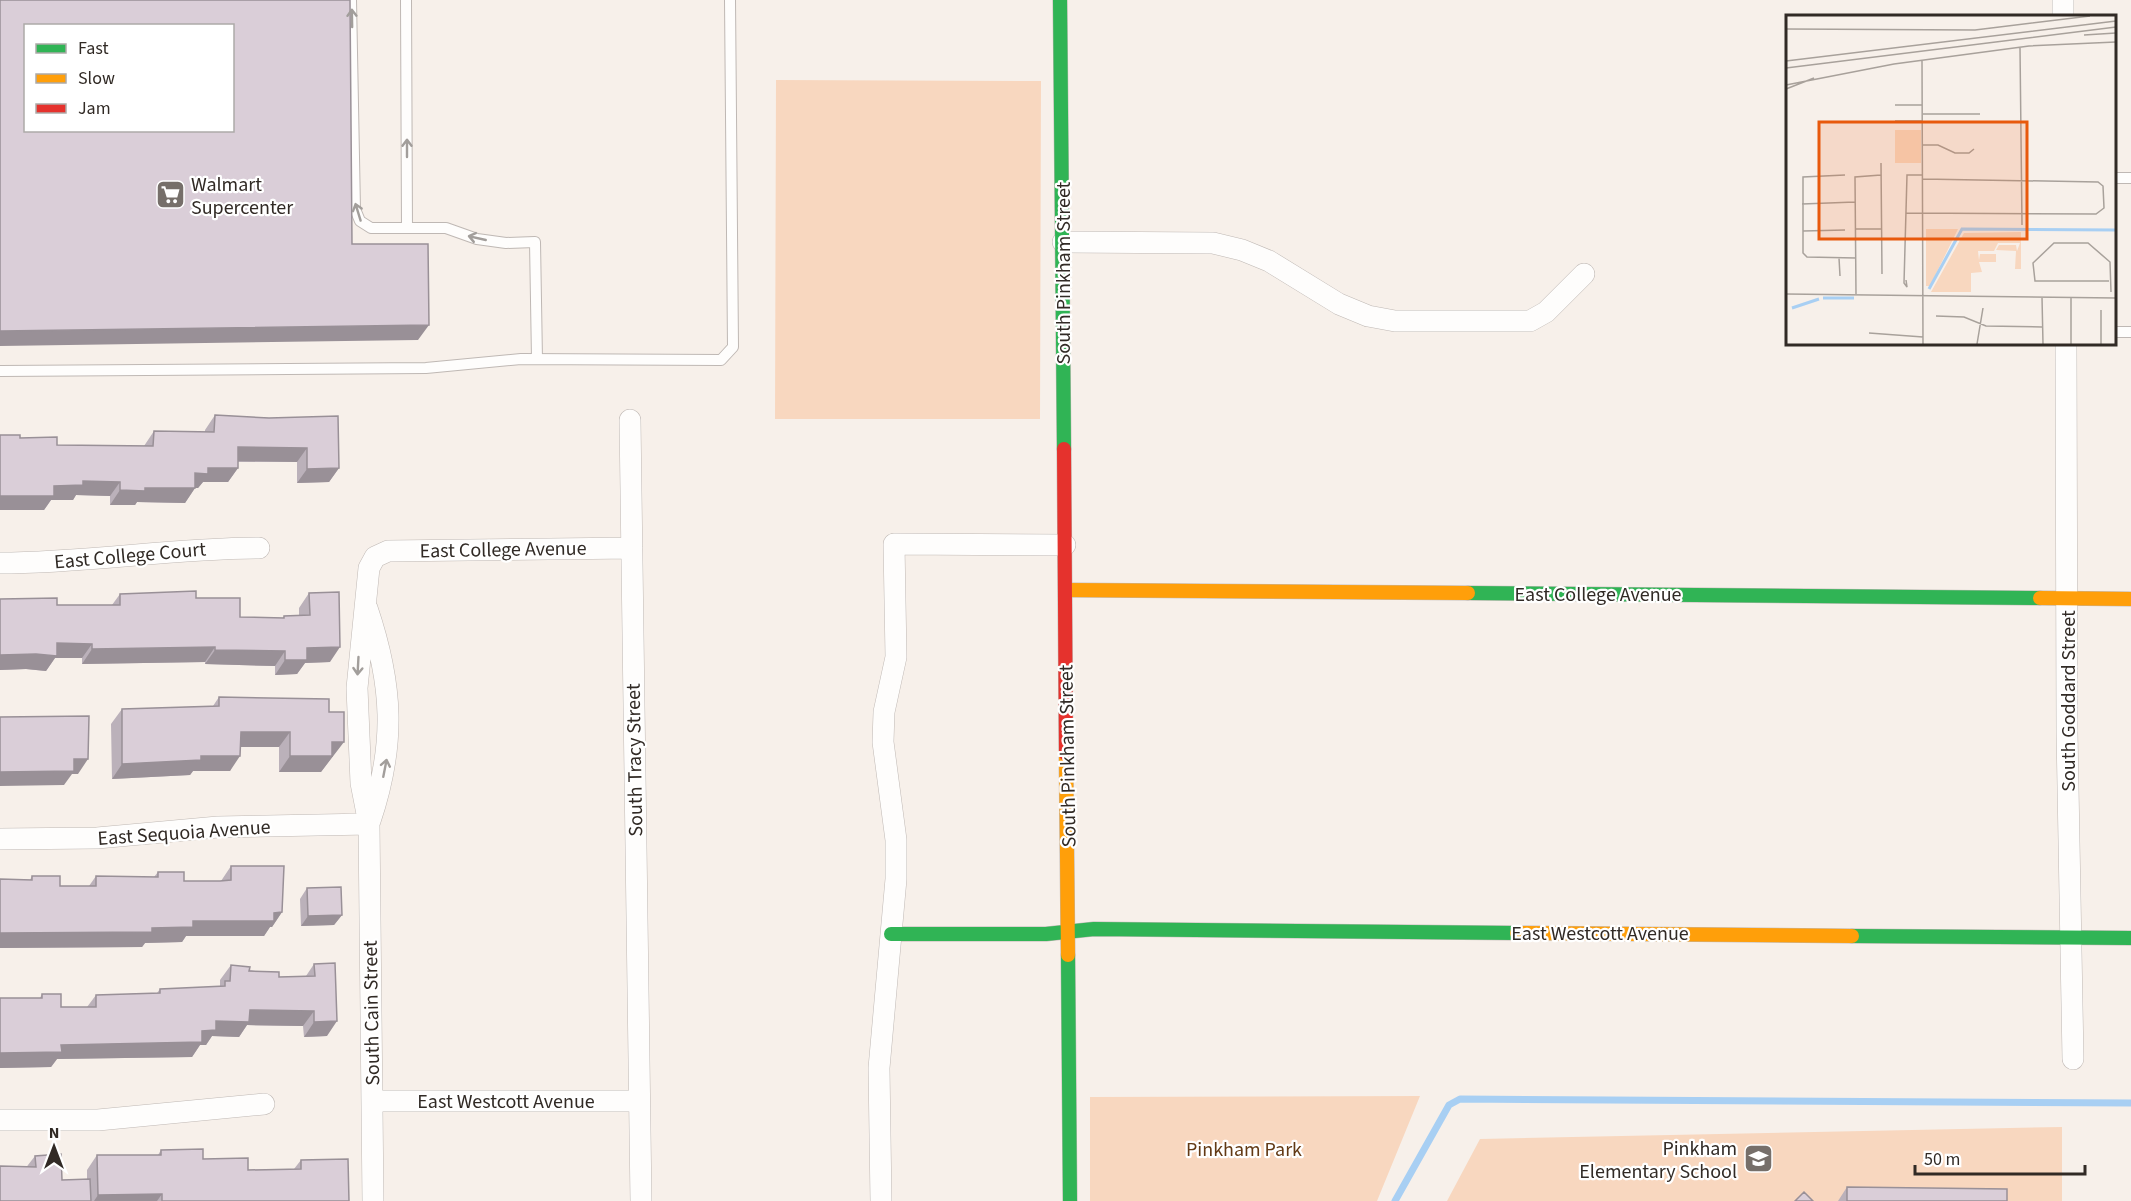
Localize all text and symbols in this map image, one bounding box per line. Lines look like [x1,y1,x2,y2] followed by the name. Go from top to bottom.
[346,8,358,28] one-way arrow
[1786,15,2116,345] inset map
[24,24,234,132] legend
[78,36,109,61] text: Fast
[78,66,115,91] text: Slow
[78,96,111,121] text: Jam
[401,139,413,159] one-way arrow
[191,171,293,222] place label: Walmart Supercenter
[154,179,186,211] supermarket icon: Walmart Supercenter
[1050,181,1078,364] street label: South Pinkham Street
[352,203,363,222] one-way arrow
[468,231,487,243] one-way arrow
[53,535,207,577] street label: East College Court
[419,535,587,565] street label: East College Avenue
[1515,581,1682,609] street label: East College Avenue
[2055,610,2083,792] street label: South Goddard Street
[353,655,364,675] one-way arrow
[1052,664,1084,848] street label: South Pinkham Street
[620,683,650,837] street label: South Tracy Street
[380,759,391,779] one-way arrow
[97,813,272,853] street label: East Sequoia Avenue
[1511,920,1689,948] street label: East Westcott Avenue
[357,940,387,1086] street label: South Cain Street
[417,1088,595,1116] street label: East Westcott Avenue
[24,1117,84,1177] north arrow
[49,1122,59,1144] text: N
[1579,1135,1737,1186] place label: Pinkham Elementary School
[1186,1136,1302,1164] park label: Pinkham Park
[1915,1138,2084,1176] scale bar
[1742,1143,1774,1175] school or university icon: Pinkham Elementary School
[1924,1147,1960,1172] text: 50 m

